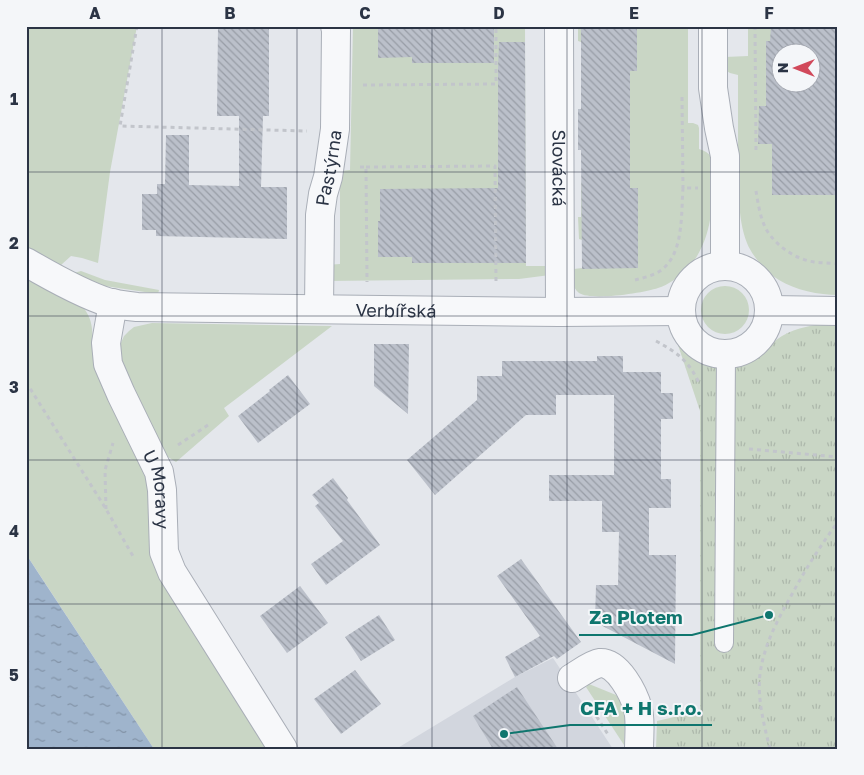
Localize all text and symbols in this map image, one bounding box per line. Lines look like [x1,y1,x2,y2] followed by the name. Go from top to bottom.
[89,3,101,23] text: A
[224,3,236,23] text: B
[359,3,371,23] text: C
[493,3,505,23] text: D
[629,3,639,23] text: E
[764,3,774,23] text: F
[772,42,822,92] north arrow
[774,63,791,73] text: N
[10,89,18,109] text: 1
[310,128,346,207] street label: Pastýrna
[548,129,571,207] street label: Slovácká
[9,233,19,253] text: 2
[355,299,437,322] street label: Verbířská
[9,377,19,397] text: 3
[139,446,174,530] street label: U Moravy
[9,521,19,541] text: 4
[579,601,692,635] callout: Za Plotem
[589,605,683,628] text: Za Plotem
[9,665,19,685] text: 5
[570,691,712,725] callout: CFA + H s.r.o.
[580,696,702,719] text: CFA + H s.r.o.

